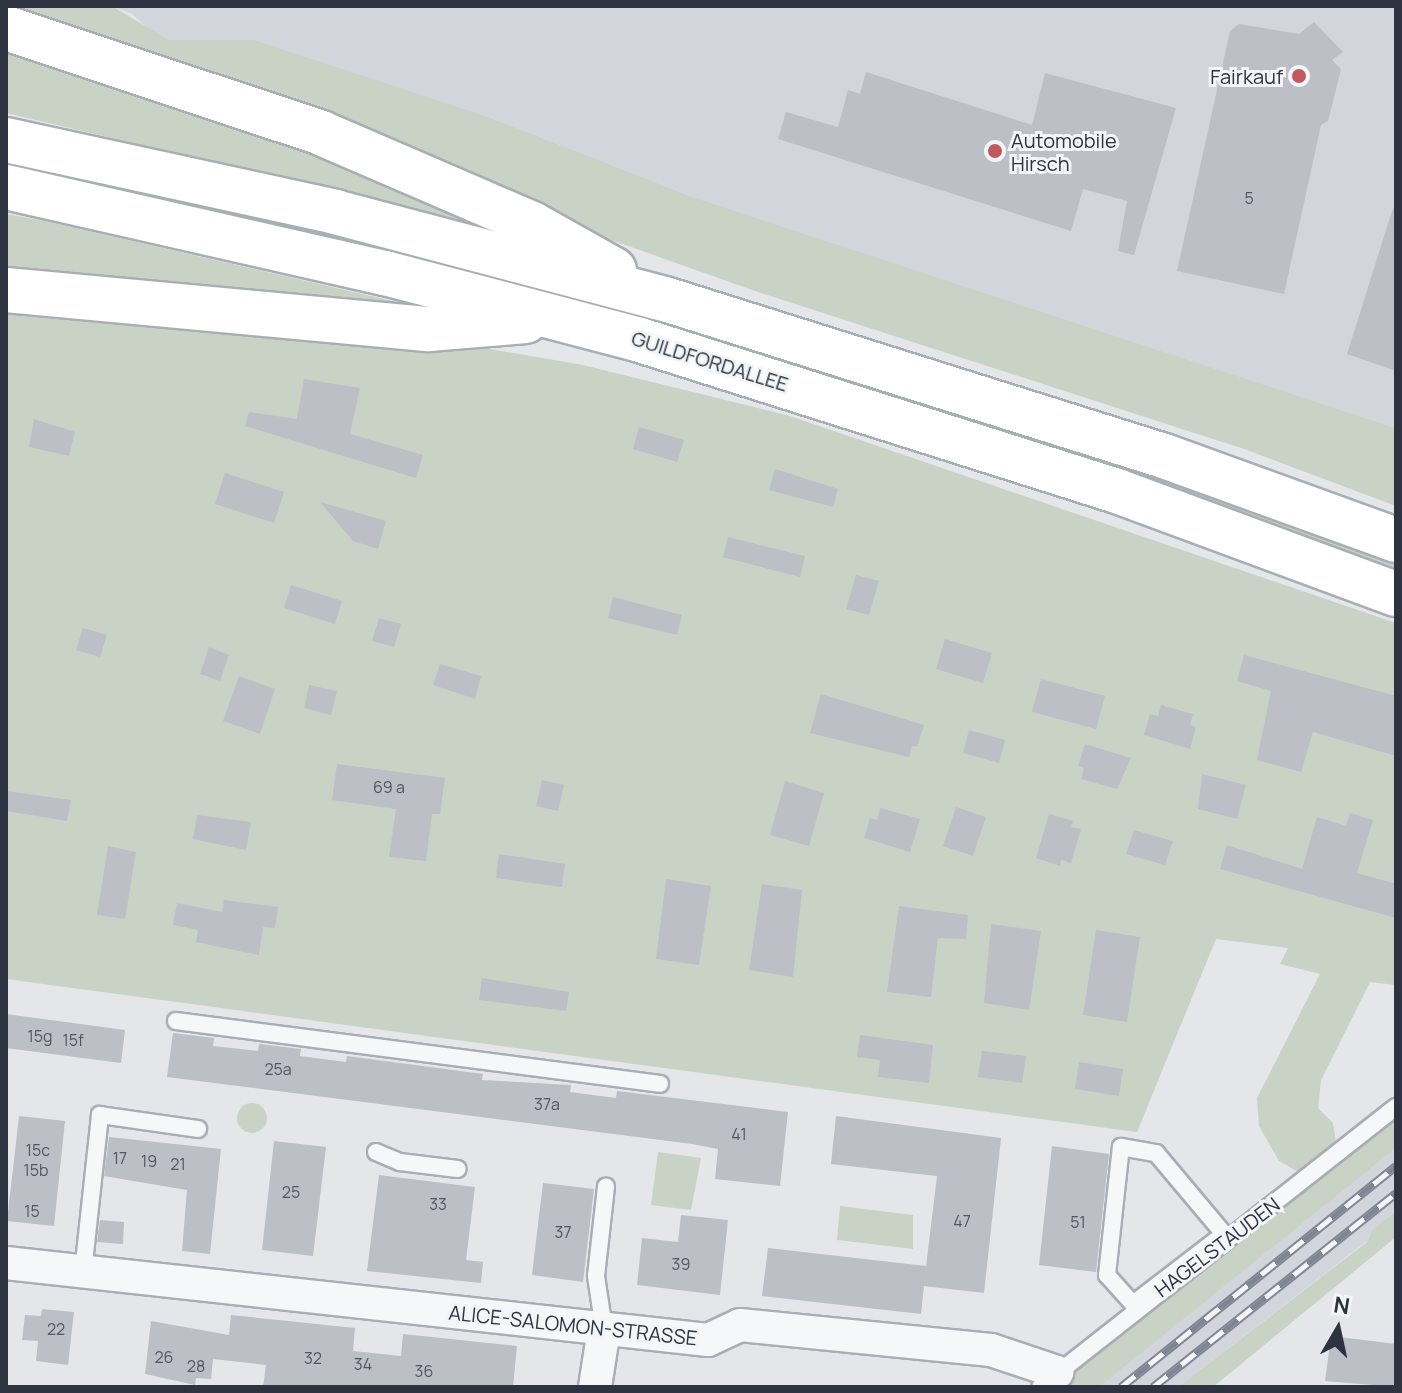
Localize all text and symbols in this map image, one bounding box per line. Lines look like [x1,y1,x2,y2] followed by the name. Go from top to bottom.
[1210,64,1283,88] place label: Fairkauf
[1290,67,1308,85] marker: Fairkauf
[1011,128,1117,175] place label: Automobile Hirsch
[986,142,1004,160] marker: Automobile Hirsch
[1244,188,1254,208] house number: 5
[629,326,791,396] street label: GUILDFORDALLEE
[373,777,405,797] house number: 69 a
[28,1026,52,1046] house number: 15g
[62,1030,84,1050] house number: 15f
[264,1059,292,1079] house number: 25a
[534,1094,560,1114] house number: 37a
[731,1124,747,1144] house number: 41
[26,1140,50,1160] house number: 15c
[113,1148,127,1168] house number: 17
[141,1151,157,1171] house number: 19
[170,1154,186,1174] house number: 21
[24,1160,48,1180] house number: 15b
[282,1182,300,1202] house number: 25
[1150,1192,1284,1302] street label: HAGELSTAUDEN
[429,1194,447,1214] house number: 33
[24,1201,40,1221] house number: 15
[953,1211,971,1231] house number: 47
[1070,1212,1086,1232] house number: 51
[555,1222,571,1242] house number: 37
[672,1254,690,1274] house number: 39
[1298,1289,1378,1369] north arrow
[1332,1289,1352,1321] text: N
[448,1300,698,1350] street label: ALICE-SALOMON-STRASSE
[47,1319,65,1339] house number: 22
[154,1347,174,1367] house number: 26
[304,1348,322,1368] house number: 32
[354,1354,372,1374] house number: 34
[187,1356,205,1376] house number: 28
[415,1361,433,1381] house number: 36

